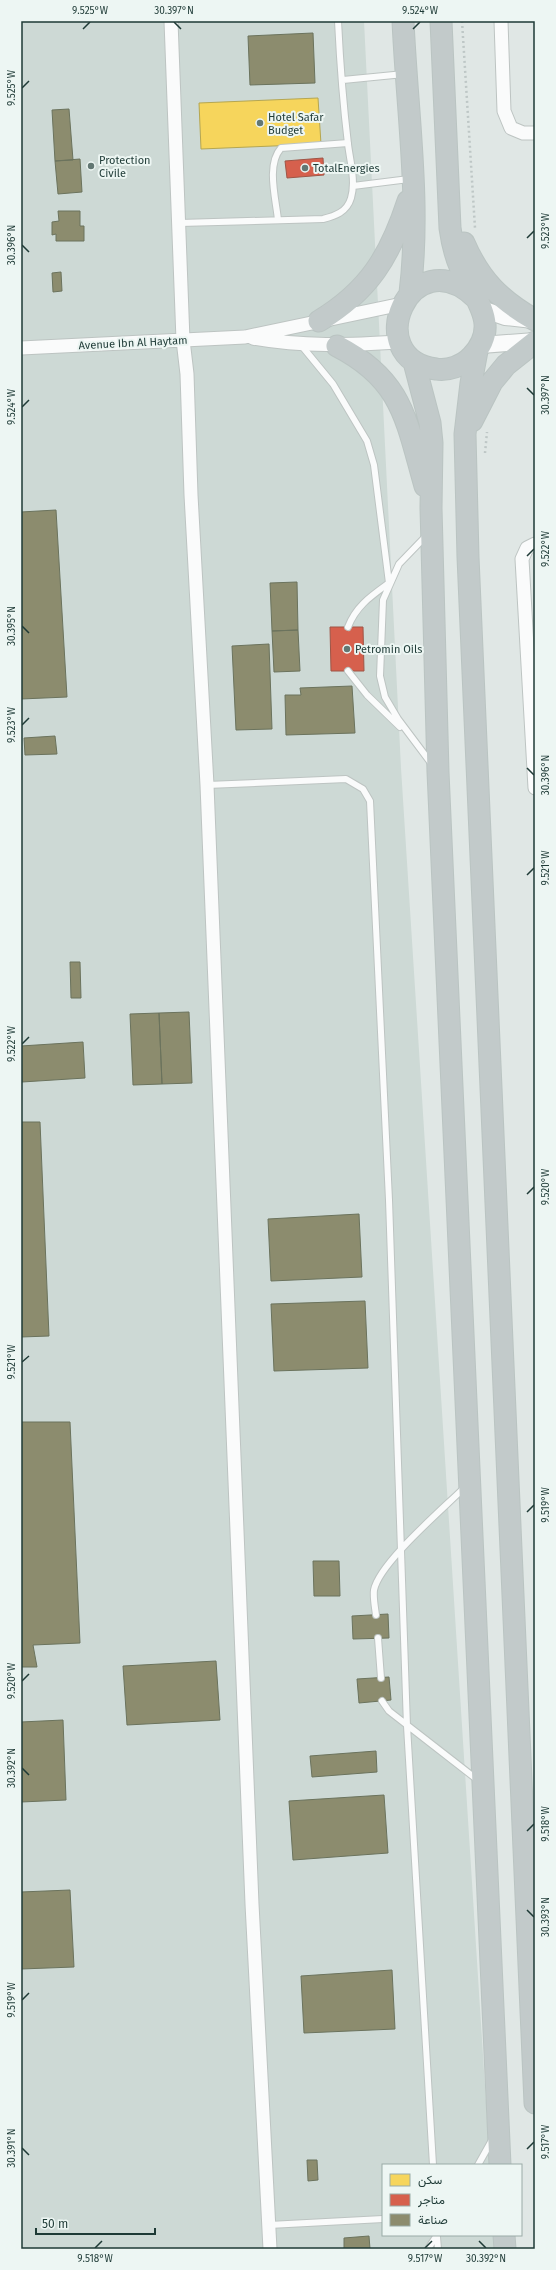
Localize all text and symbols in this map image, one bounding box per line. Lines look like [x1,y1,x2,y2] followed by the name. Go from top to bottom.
[72,5,109,17] text: 9.525°W
[154,5,194,17] text: 30.397°N
[402,5,439,17] text: 9.524°W
[6,69,18,106] text: 9.525°W
[268,111,324,137] place label: Hotel Safar Budget
[255,118,265,128] marker: Hotel Safar Budget
[99,154,151,180] place label: Protection Civile
[86,161,96,171] marker: Protection Civile
[313,162,380,175] place label: TotalEnergies
[300,163,310,173] marker: TotalEnergies
[540,212,552,249] text: 9.523°W
[6,225,18,265] text: 30.396°N
[78,334,188,352] street label: Avenue Ibn Al Haytam
[540,375,552,415] text: 30.397°N
[6,388,18,425] text: 9.524°W
[540,530,552,567] text: 9.522°W
[6,606,18,646] text: 30.395°N
[355,643,422,656] place label: Petromin Oils
[342,644,352,654] marker: Petromin Oils
[6,706,18,743] text: 9.523°W
[540,755,552,795] text: 30.396°N
[540,850,552,886] text: 9.521°W
[6,1025,18,1062] text: 9.522°W
[540,1168,552,1205] text: 9.520°W
[6,1344,18,1380] text: 9.521°W
[540,1487,552,1523] text: 9.519°W
[6,1662,18,1699] text: 9.520°W
[6,1748,18,1788] text: 30.392°N
[540,1805,552,1842] text: 9.518°W
[540,1897,552,1937] text: 30.393°N
[6,1982,18,2018] text: 9.519°W
[540,2124,552,2159] text: 9.517°W
[6,2128,18,2168] text: 30.391°N
[382,2164,522,2236] legend
[418,2173,442,2188] text: سكن
[417,2193,445,2208] text: متاجر
[36,2210,155,2236] scale bar
[418,2213,448,2227] text: صناعة
[42,2217,68,2231] text: 50 m
[77,2253,114,2265] text: 9.518°W
[408,2253,443,2265] text: 9.517°W
[466,2253,506,2265] text: 30.392°N

